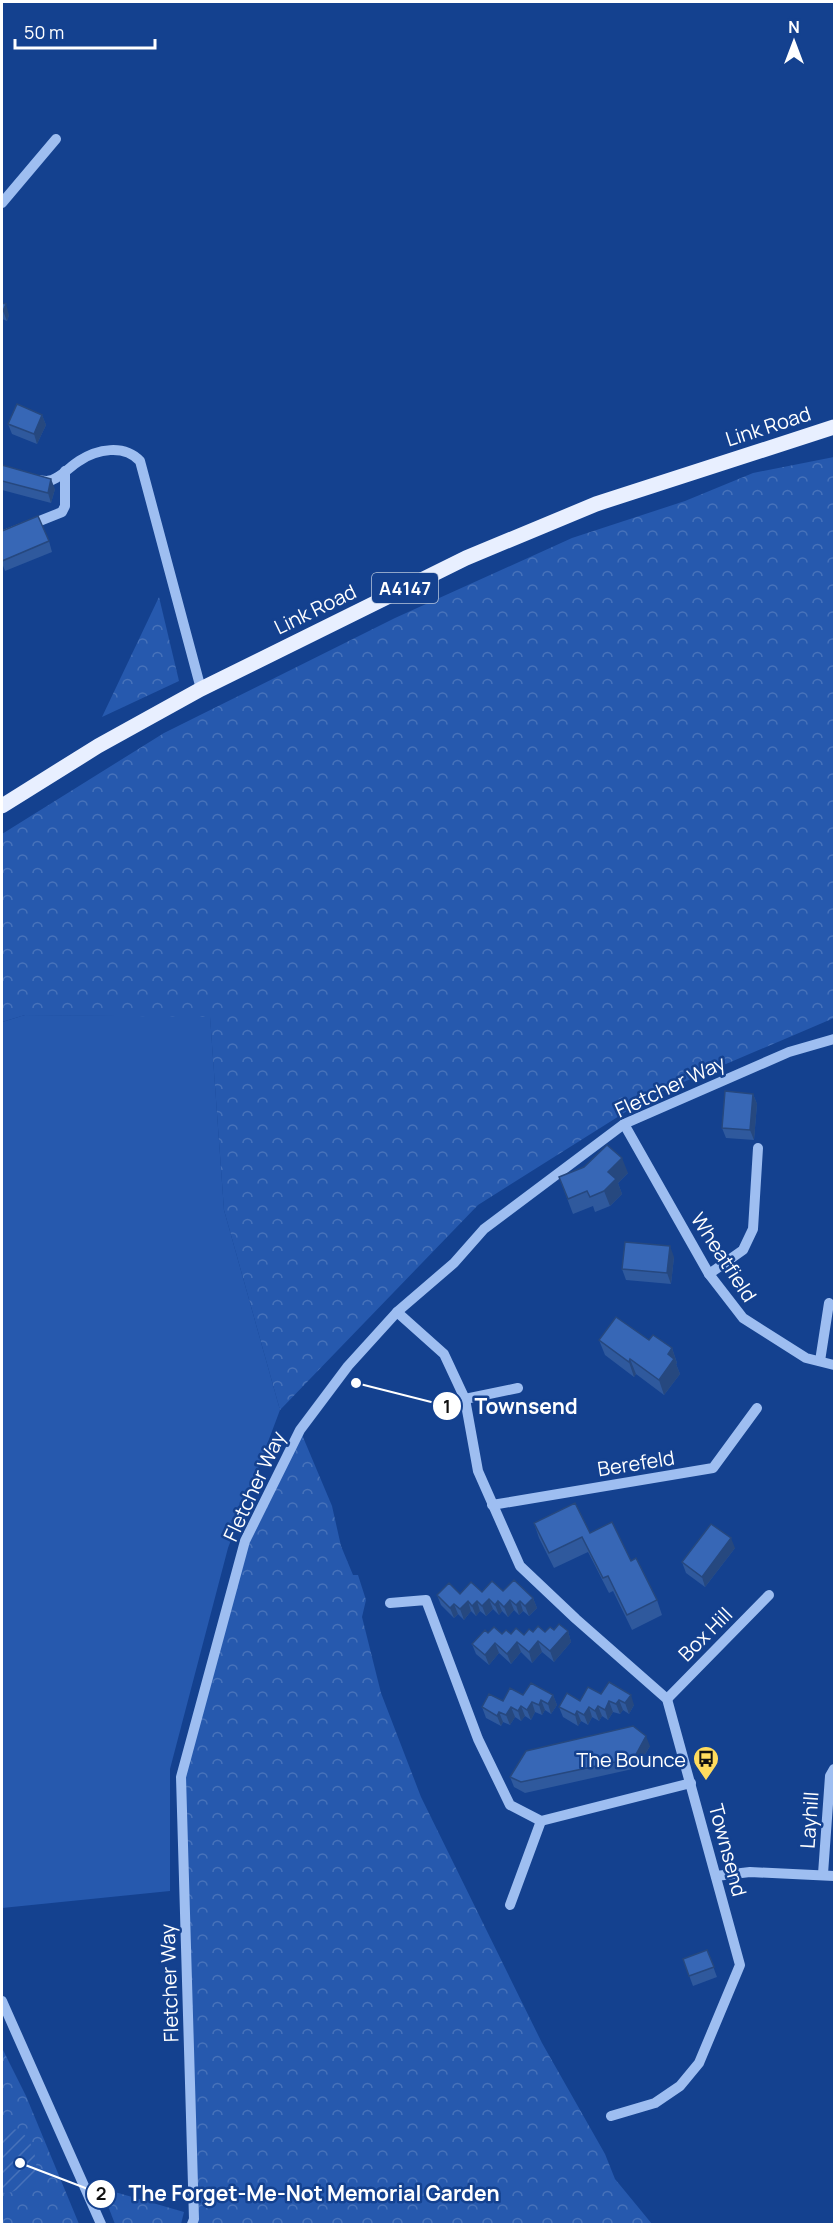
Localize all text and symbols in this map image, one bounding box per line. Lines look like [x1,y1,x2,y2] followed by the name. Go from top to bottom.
[15,12,154,50] scale bar
[764,12,824,72] north arrow
[788,16,800,38] text: N
[24,20,64,44] text: 50 m
[722,400,814,452] street label: Link Road
[372,573,438,603] road number: A4147
[269,578,361,640] street label: Link Road
[610,1048,730,1123] street label: Fletcher Way
[685,1207,763,1307] street label: Wheatfield
[432,1387,589,1426] callout: Townsend
[474,1392,578,1420] text: Townsend
[443,1394,451,1418] text: 1
[217,1426,292,1546] street label: Fletcher Way
[596,1444,676,1482] street label: Berefeld
[672,1601,738,1667] street label: Box Hill
[691,1744,721,1782] bus stop icon: The Bounce
[576,1746,686,1773] place label: The Bounce
[794,1791,824,1849] street label: Layhill
[703,1801,753,1899] street label: Townsend
[153,1923,185,2043] street label: Fletcher Way
[86,2174,511,2213] callout: The Forget-Me-Not Memorial Garden
[128,2179,500,2207] text: The Forget-Me-Not Memorial Garden
[96,2181,106,2205] text: 2

